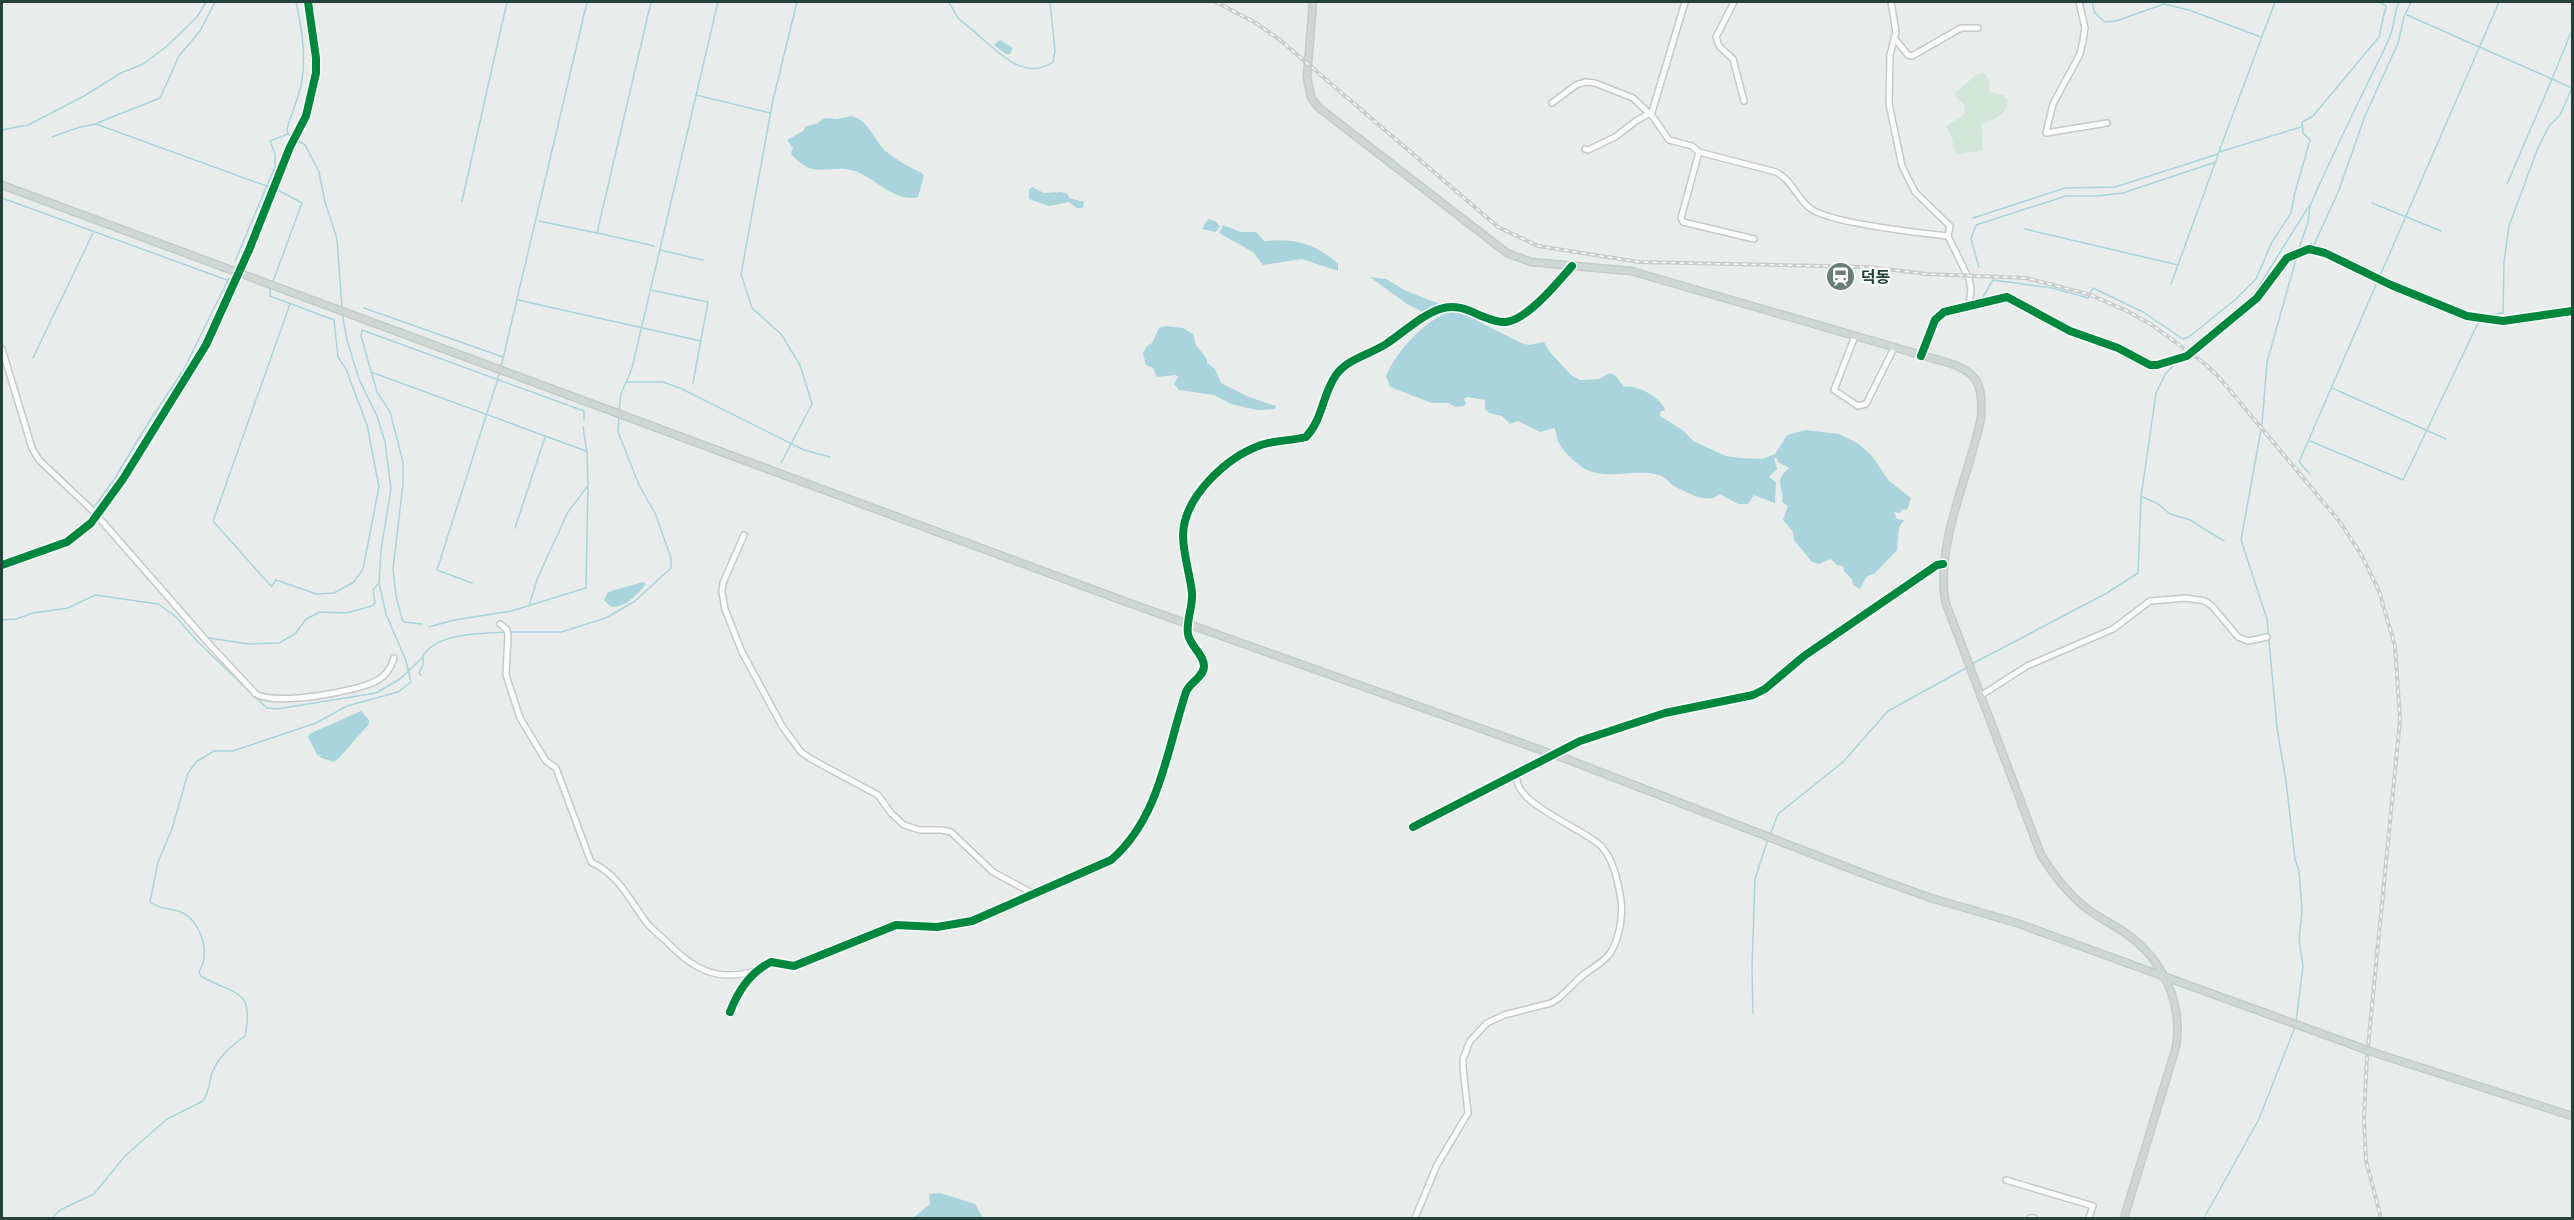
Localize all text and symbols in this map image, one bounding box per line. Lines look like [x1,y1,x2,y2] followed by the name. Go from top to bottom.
[1824,261,1856,293] station icon: 덕동
[1861,266,1890,288] place label: 덕동

